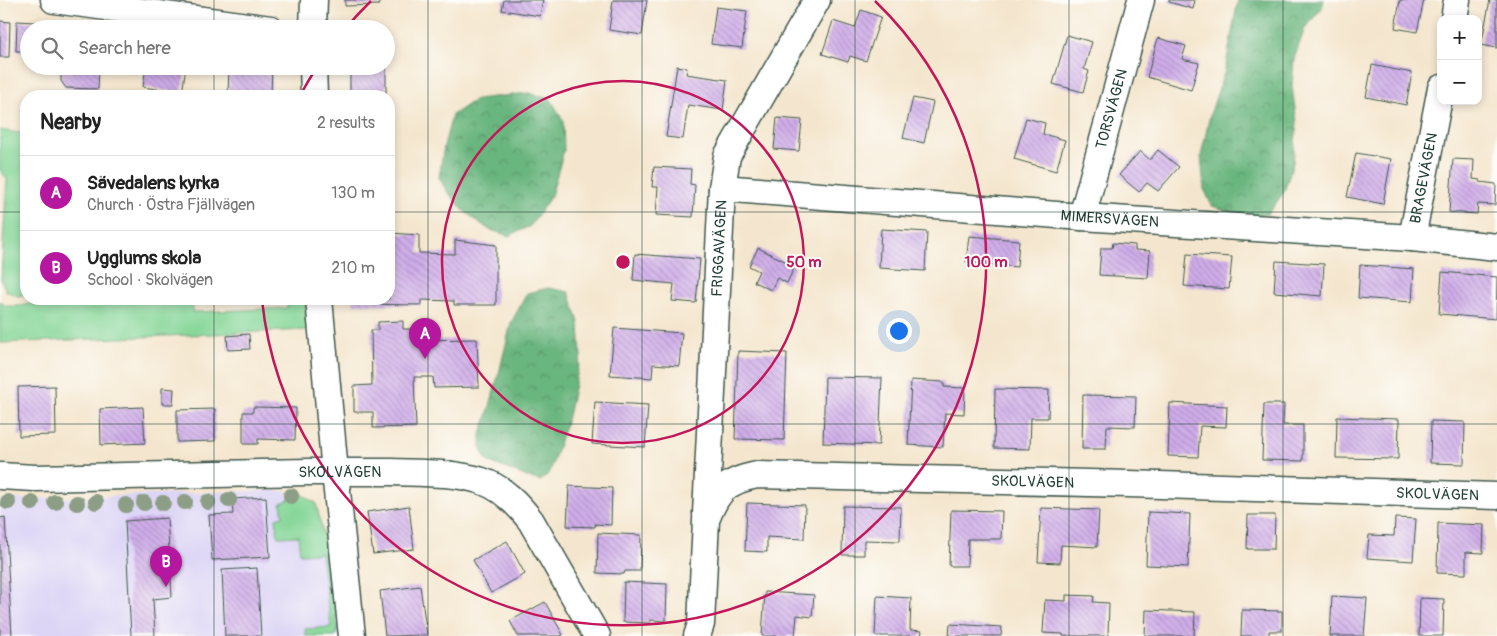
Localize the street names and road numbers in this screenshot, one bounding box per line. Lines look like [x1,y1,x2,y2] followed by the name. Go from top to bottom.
[1091,67,1131,151] street label: TORSVÄGEN
[1406,131,1442,225] street label: BRAGEVÄGEN
[707,199,731,297] street label: FRIGGAVÄGEN
[1060,206,1159,231] street label: MIMERSVÄGEN
[298,463,381,482] street label: SKOLVÄGEN
[991,471,1074,492] street label: SKOLVÄGEN
[1396,483,1479,505] street label: SKOLVÄGEN

